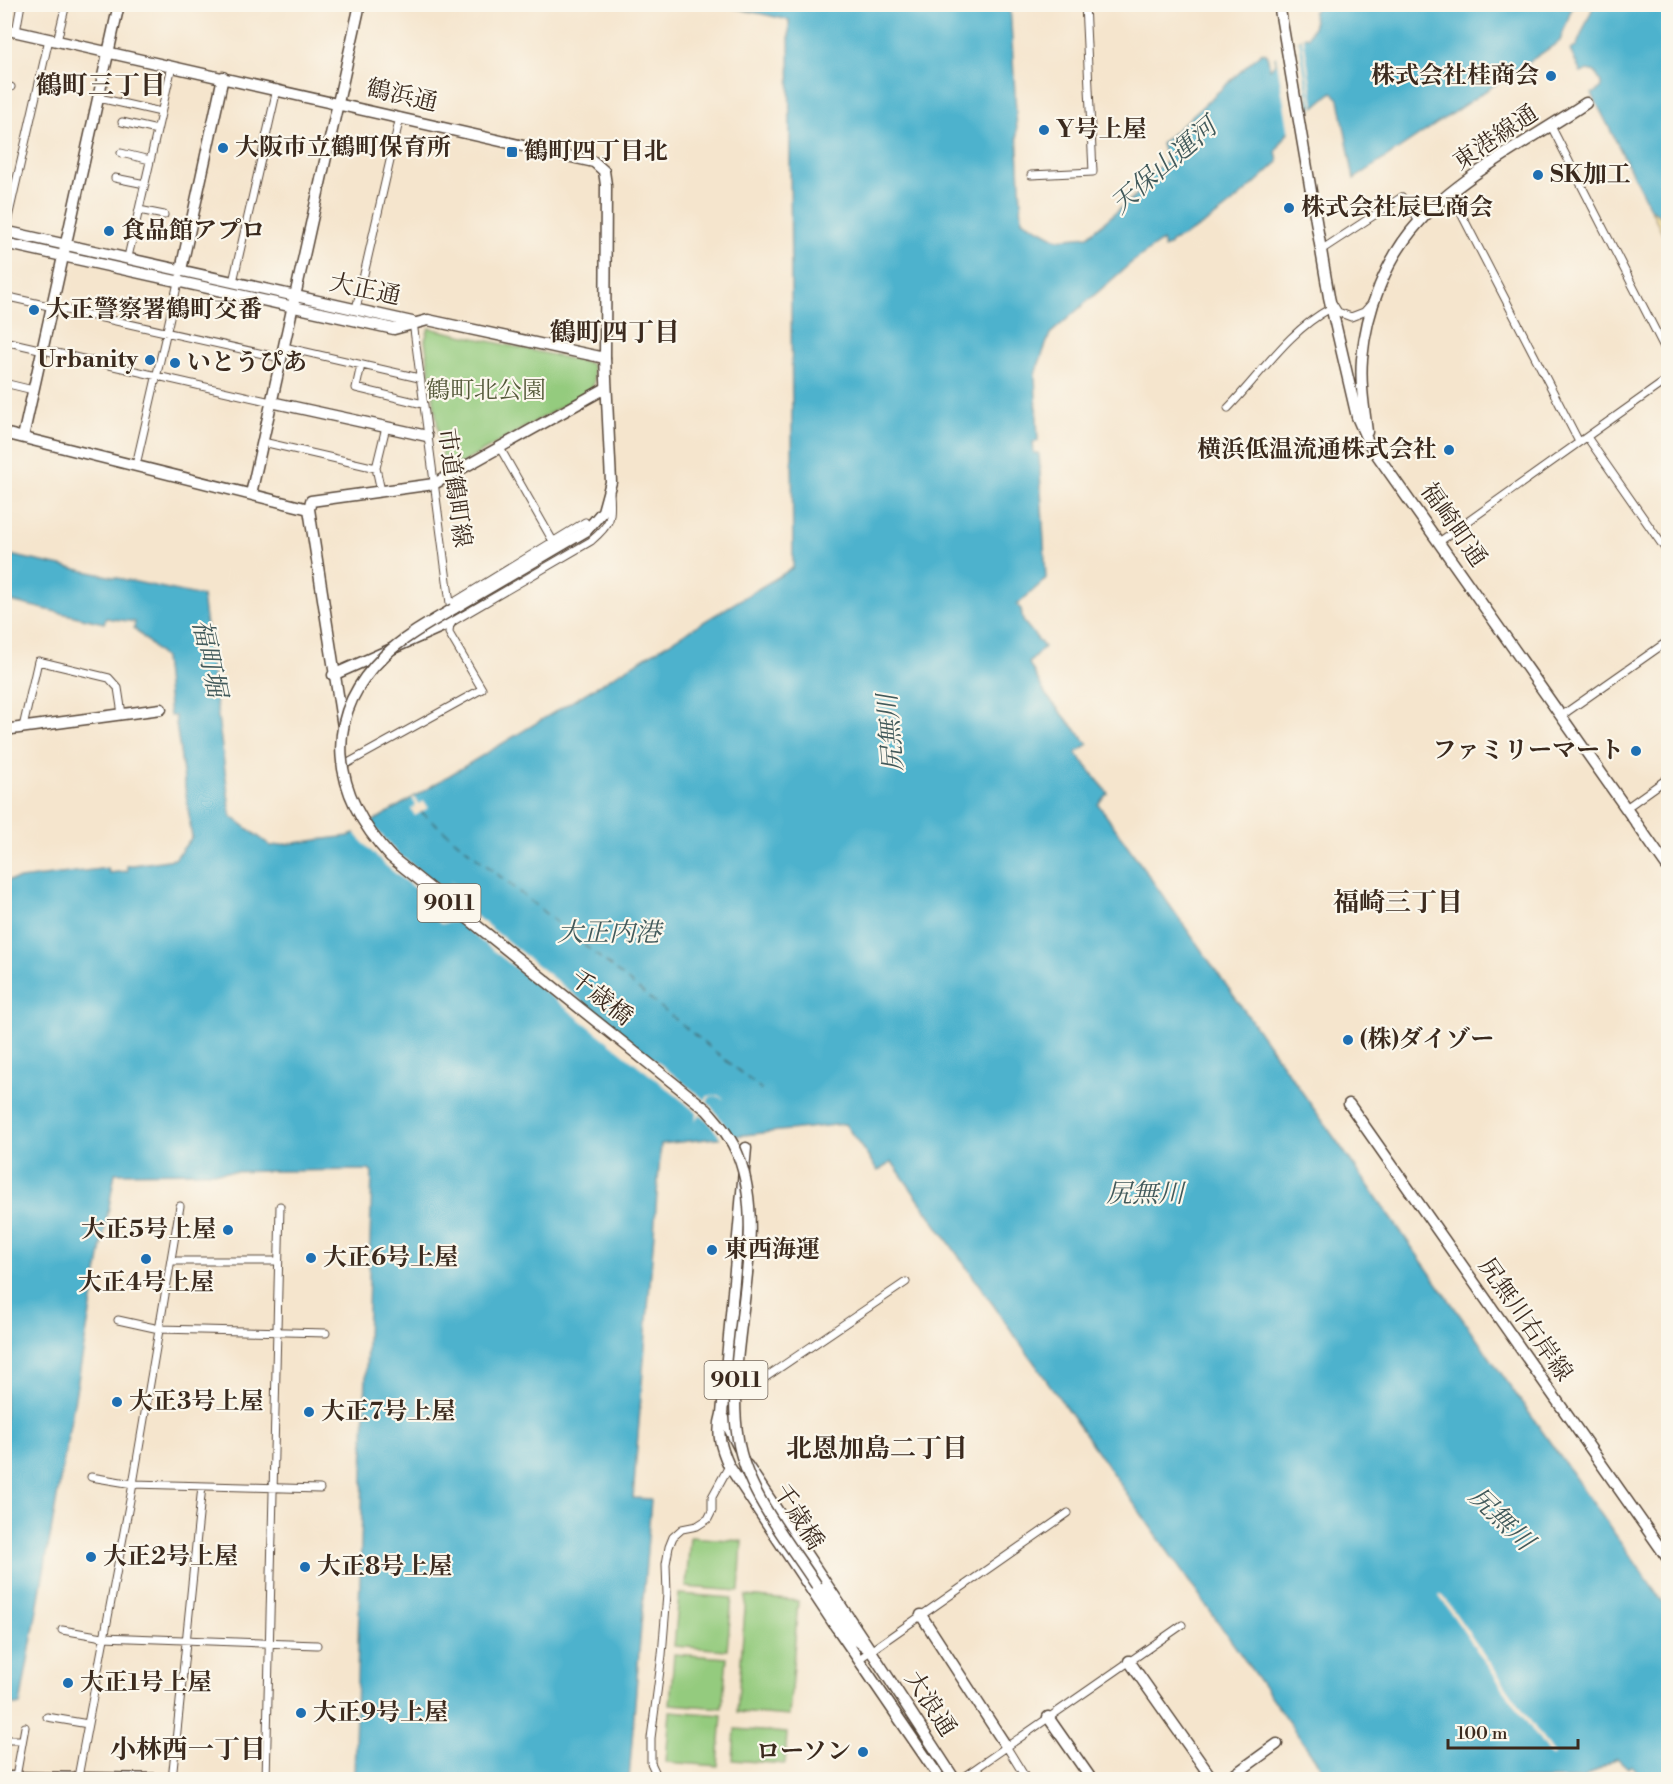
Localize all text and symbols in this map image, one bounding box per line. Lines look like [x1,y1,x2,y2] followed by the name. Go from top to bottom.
[1371,61,1539,91] place label: 株式会社桂商会
[1544,69,1558,83] marker: 株式会社桂商会
[36,70,166,102] district label: 鶴町三丁目
[364,73,440,119] street label: 鶴浜通
[1448,99,1544,177] street label: 東港線通
[1104,109,1227,221] water label: 天保山運河
[1056,115,1146,145] place label: Y号上屋
[1037,123,1051,137] marker: Y号上屋
[235,133,451,163] place label: 大阪市立鶴町保育所
[524,137,668,167] place label: 鶴町四丁目北
[216,141,230,155] marker: 大阪市立鶴町保育所
[505,145,519,159] marker: 鶴町四丁目北
[1550,160,1631,190] place label: SK加工
[1531,168,1545,182] marker: SK加工
[1301,193,1493,223] place label: 株式会社辰巳商会
[1282,201,1296,215] marker: 株式会社辰巳商会
[121,216,265,246] place label: 食品館アプロ
[102,224,116,238] marker: 食品館アプロ
[327,268,403,312] street label: 大正通
[46,295,262,325] place label: 大正警察署鶴町交番
[27,303,41,317] marker: 大正警察署鶴町交番
[550,317,680,349] district label: 鶴町四丁目
[37,345,139,375] place label: Urbanity
[187,348,307,378] place label: いとうぴあ
[143,353,157,367] marker: Urbanity
[168,356,182,370] marker: いとうぴあ
[426,376,546,406] park label: 鶴町北公園
[431,426,477,550] street label: 市道鶴町線
[1197,435,1437,465] place label: 横浜低温流通株式会社
[1442,443,1456,457] marker: 横浜低温流通株式会社
[1413,477,1493,573] street label: 福崎町通
[185,617,234,703] water label: 福町堀
[871,690,910,773] water label: 尻無川
[1432,736,1624,766] place label: ファミリーマート
[1629,744,1643,758] marker: ファミリーマート
[418,884,480,922] road number: 9011
[1333,887,1463,919] district label: 福崎三丁目
[557,917,664,949] water label: 大正内港
[564,964,638,1032] street label: 千歳橋
[1360,1025,1494,1055] place label: (株)ダイゾー
[1341,1033,1355,1047] marker: (株)ダイゾー
[1106,1178,1187,1210] water label: 尻無川
[81,1215,216,1245] place label: 大正5号上屋
[221,1223,235,1237] marker: 大正5号上屋
[724,1235,820,1265] place label: 東西海運
[323,1243,458,1273] place label: 大正6号上屋
[705,1243,719,1257] marker: 東西海運
[304,1251,318,1265] marker: 大正6号上屋
[139,1252,153,1266] marker: 大正4号上屋
[1471,1252,1579,1388] street label: 尻無川右岸線
[78,1268,214,1298] place label: 大正4号上屋
[704,1361,768,1399] road number: 9011
[129,1387,263,1417] place label: 大正3号上屋
[110,1395,124,1409] marker: 大正3号上屋
[321,1397,455,1427] place label: 大正7号上屋
[302,1405,316,1419] marker: 大正7号上屋
[786,1433,968,1465] district label: 北恩加島二丁目
[766,1479,830,1555] street label: 千歳橋
[1462,1480,1542,1560] water label: 尻無川
[103,1542,238,1572] place label: 大正2号上屋
[84,1550,98,1564] marker: 大正2号上屋
[317,1552,452,1582] place label: 大正8号上屋
[298,1560,312,1574] marker: 大正8号上屋
[898,1666,962,1742] street label: 大浪通
[80,1668,212,1698] place label: 大正1号上屋
[61,1676,75,1690] marker: 大正1号上屋
[313,1698,448,1728] place label: 大正9号上屋
[294,1706,308,1720] marker: 大正9号上屋
[1448,1712,1578,1750] scale bar
[1457,1722,1508,1745] text: 100 m
[110,1734,266,1766] district label: 小林西一丁目
[756,1737,851,1767] place label: ローソン
[856,1745,870,1759] marker: ローソン

